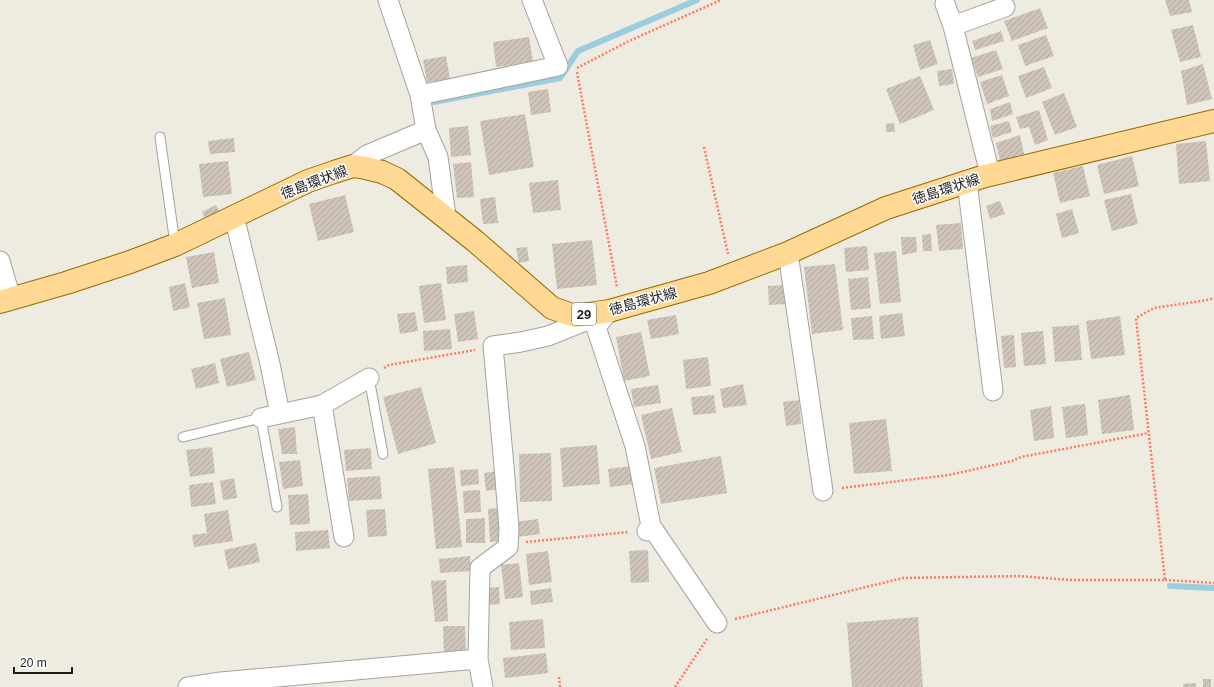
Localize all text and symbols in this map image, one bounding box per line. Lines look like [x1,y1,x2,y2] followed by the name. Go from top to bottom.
[278,162,350,202] street label: 徳島環状線
[910,171,982,207] street label: 徳島環状線
[607,284,679,318] street label: 徳島環状線
[572,303,596,325] road number: 29
[14,649,72,675] scale bar
[20,656,47,670] text: 20 m

